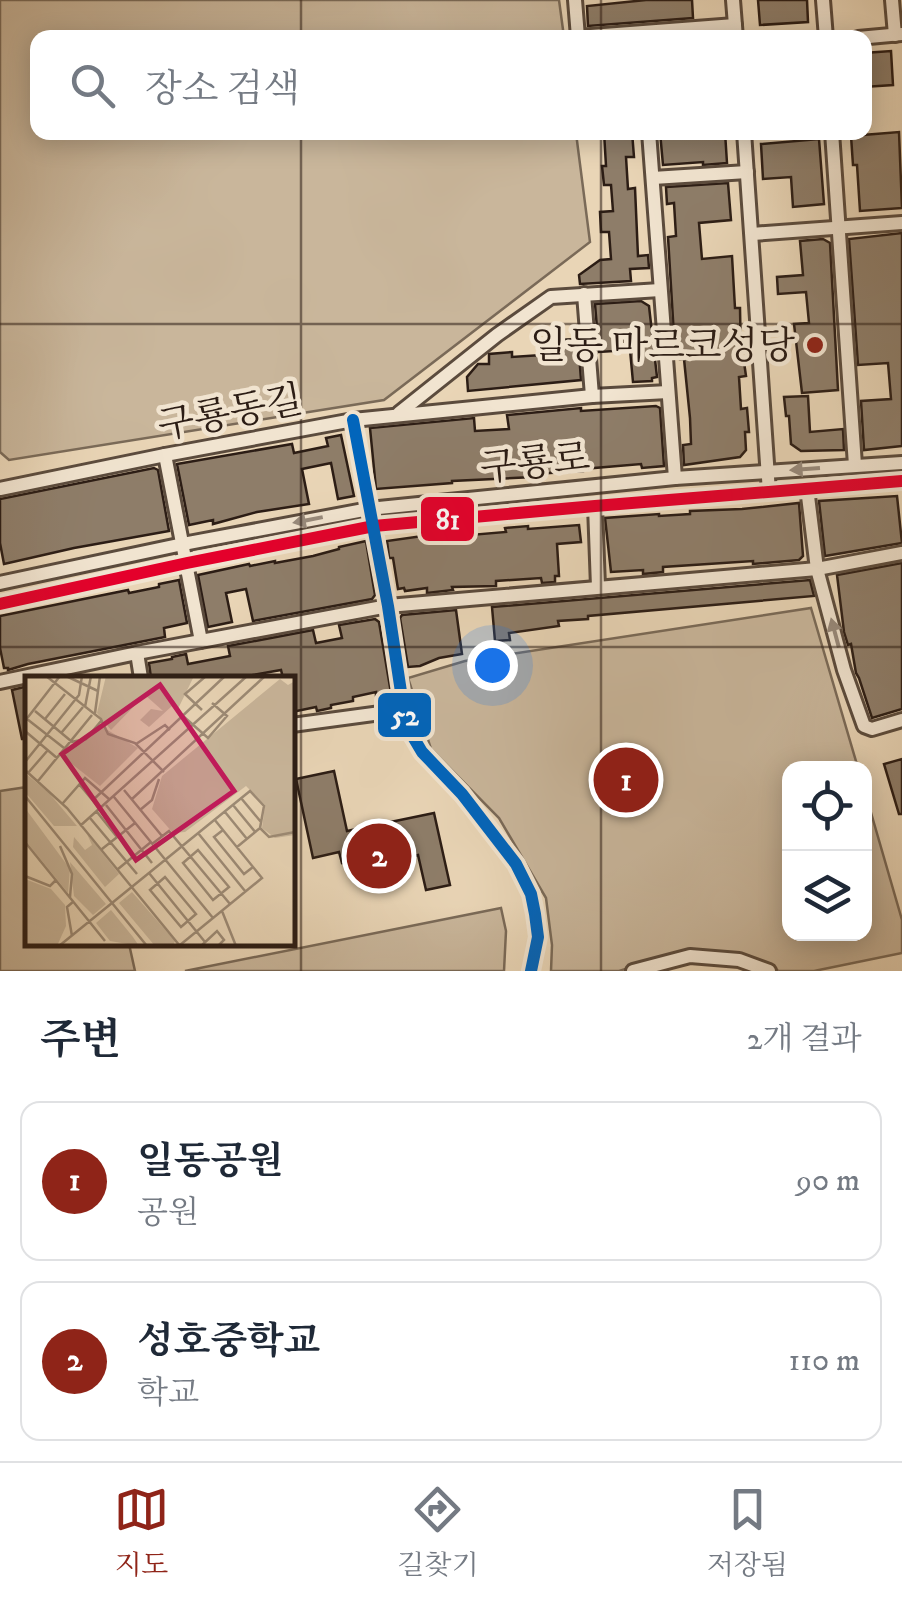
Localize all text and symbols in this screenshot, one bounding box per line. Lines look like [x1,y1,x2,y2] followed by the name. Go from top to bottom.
[30,30,872,140] search box
[65,58,120,113] icon: search
[145,66,300,114] text: 장소 검색
[530,323,795,371] place label: 일동 마르코성당
[804,334,826,356] marker: 일동 마르코성당
[154,376,307,452] street label: 구룡동길
[478,434,592,494] street label: 구룡로
[788,461,820,477] one-way arrow
[419,495,476,543] line badge: 81
[436,503,460,538] text: 81
[291,513,323,528] one-way arrow
[826,618,842,649] one-way arrow
[467,640,518,691] your location
[25,676,295,946] inset map
[376,691,433,739] line badge: 52
[390,699,419,734] text: 52
[594,742,658,818] pin: 1
[782,761,872,941] map controls
[782,761,872,851] button: locate
[346,818,412,894] pin: 2
[782,851,872,941] button: layers
[40,1015,121,1067] text: 주변
[747,1020,862,1060] text: 2개 결과
[137,1138,284,1186] text: 일동공원
[69,1161,80,1201] text: 1
[796,1161,860,1201] text: 90 m
[137,1194,199,1234] text: 공원
[137,1318,321,1366] text: 성호중학교
[67,1341,82,1381] text: 2
[788,1341,860,1381] text: 110 m
[137,1374,199,1414] text: 학교
[114,1482,169,1583] tab: 지도
[397,1482,478,1583] tab: 길찾기
[707,1482,788,1583] tab: 저장됨

